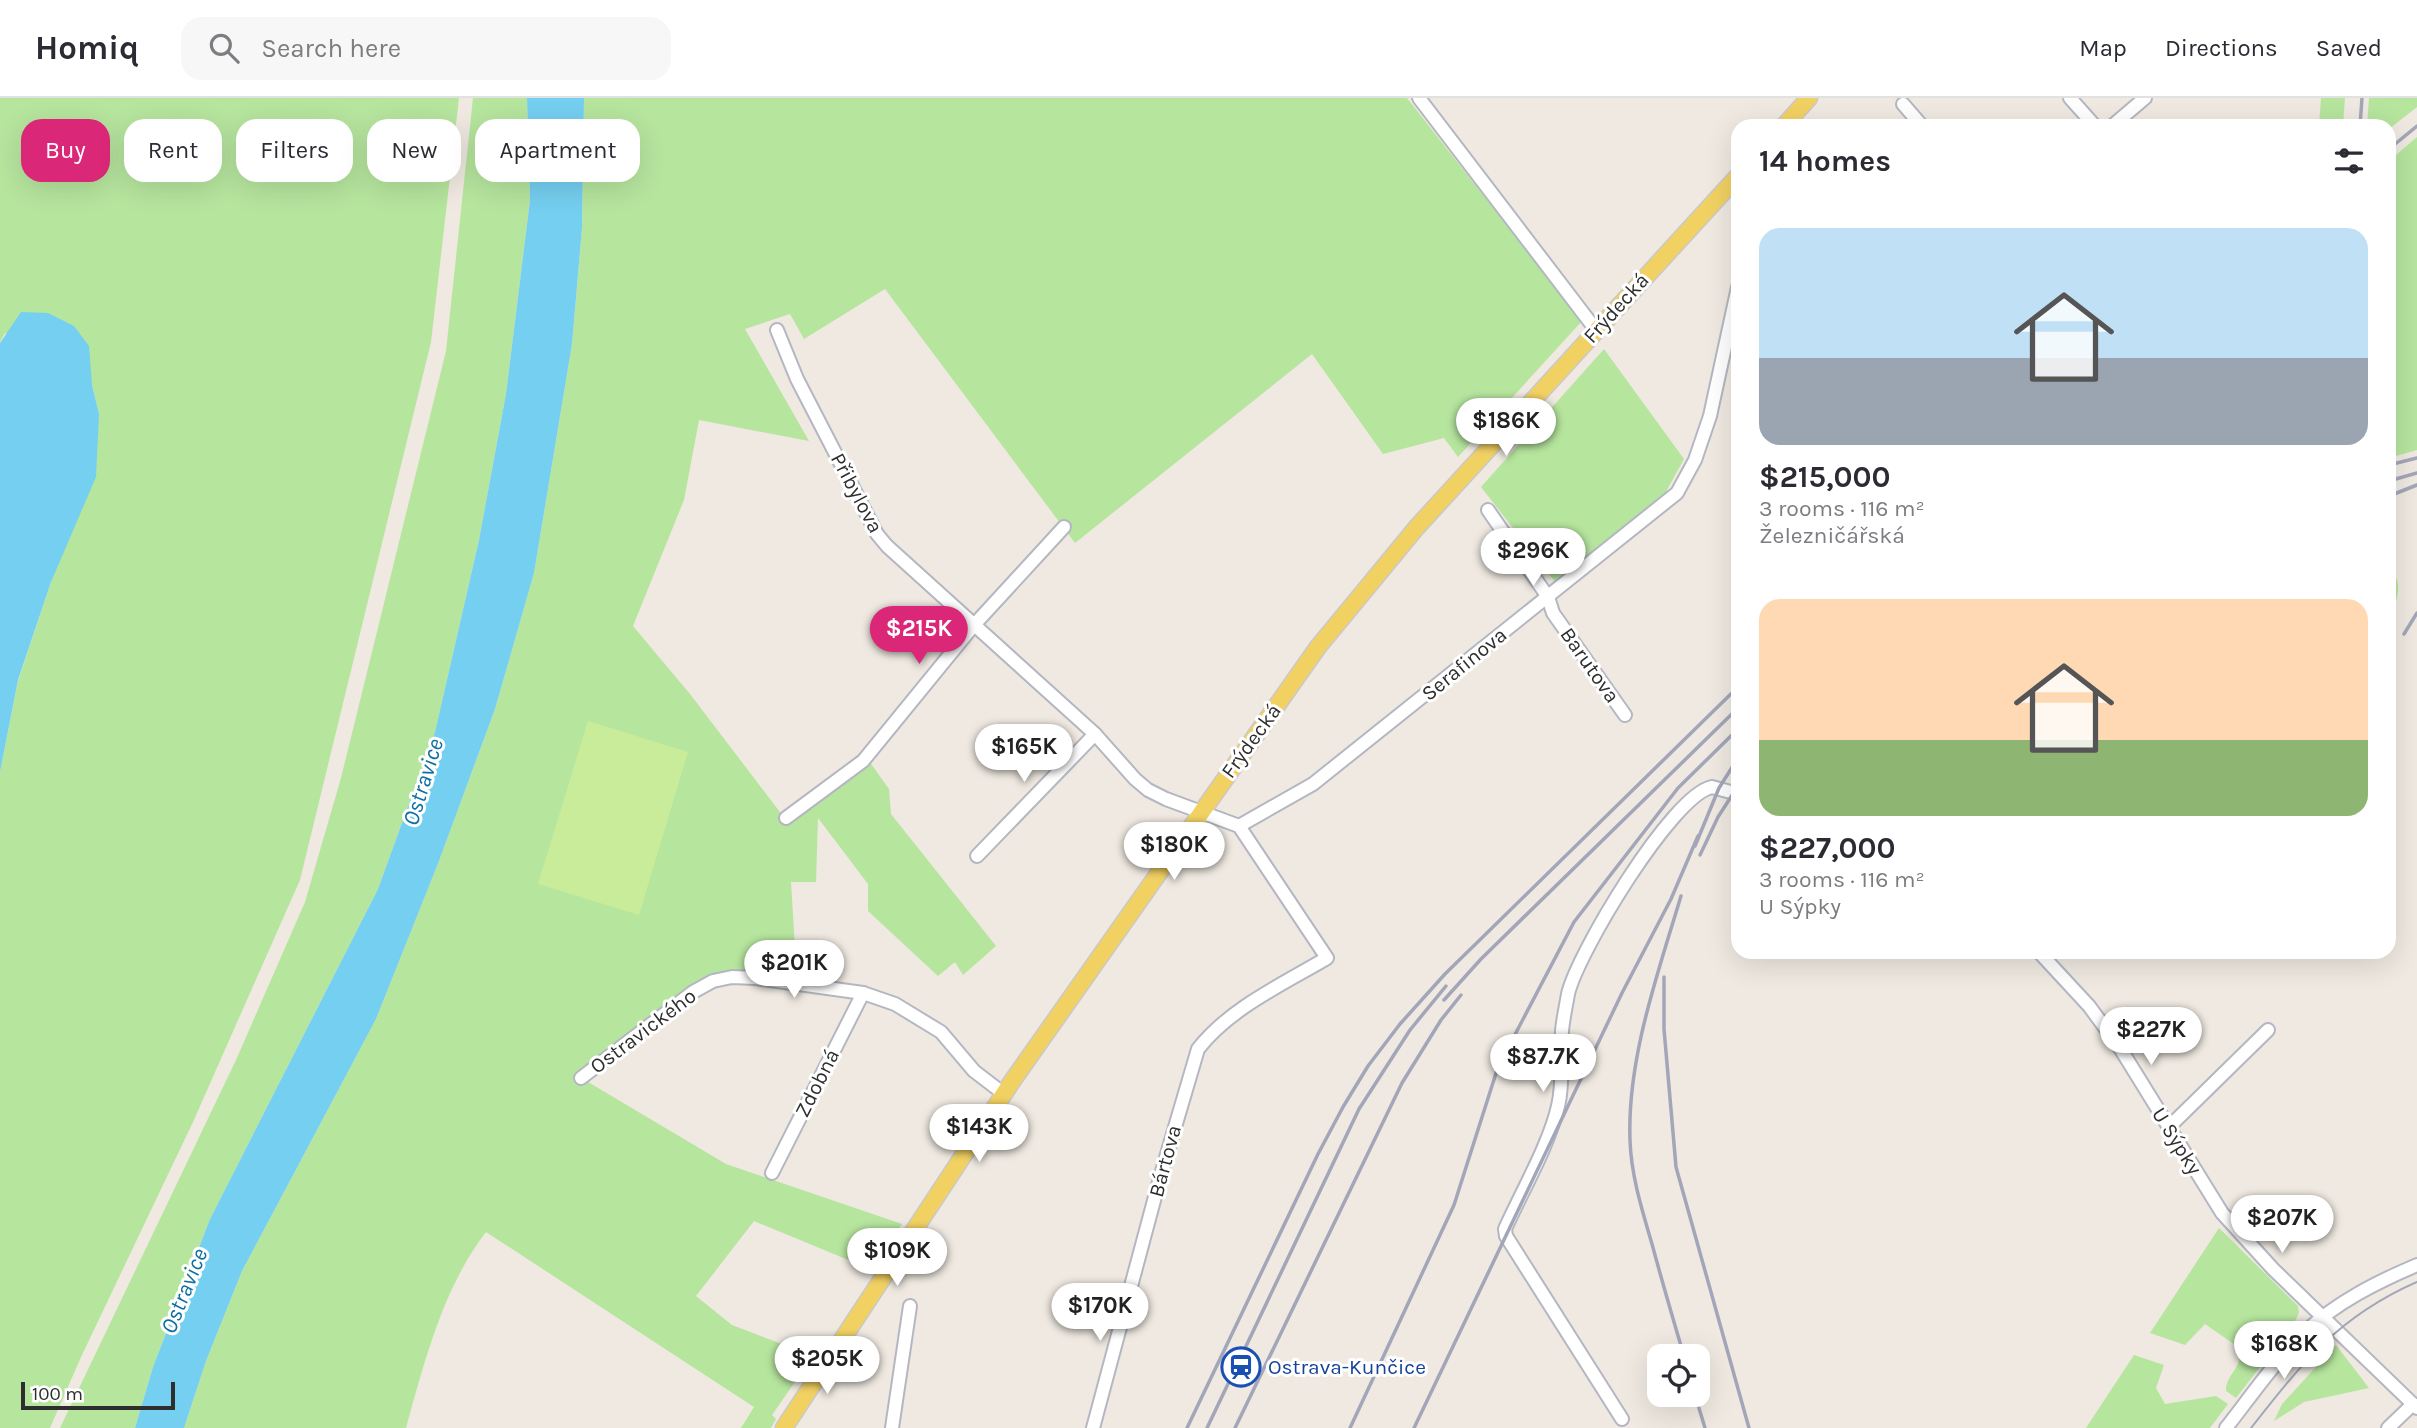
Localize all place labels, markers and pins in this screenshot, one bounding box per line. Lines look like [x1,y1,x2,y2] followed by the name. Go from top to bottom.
[1457,398,1555,458] pin: $186K
[1484,528,1582,588] pin: $296K
[870,606,968,666] pin: $215K
[975,724,1073,784] pin: $165K
[1125,822,1223,882] pin: $180K
[745,940,843,1000] pin: $201K
[2102,1007,2200,1067] pin: $227K
[1486,1034,1600,1094] pin: $87.7K
[930,1104,1028,1164] pin: $143K
[2233,1196,2331,1255] pin: $207K
[848,1228,946,1288] pin: $109K
[1051,1284,1149,1343] pin: $170K
[2235,1322,2333,1381] pin: $168K
[778,1336,876,1396] pin: $205K
[1220,1346,1262,1388] station icon: Ostrava-Kunčice
[1268,1355,1426,1379] place label: Ostrava-Kunčice

